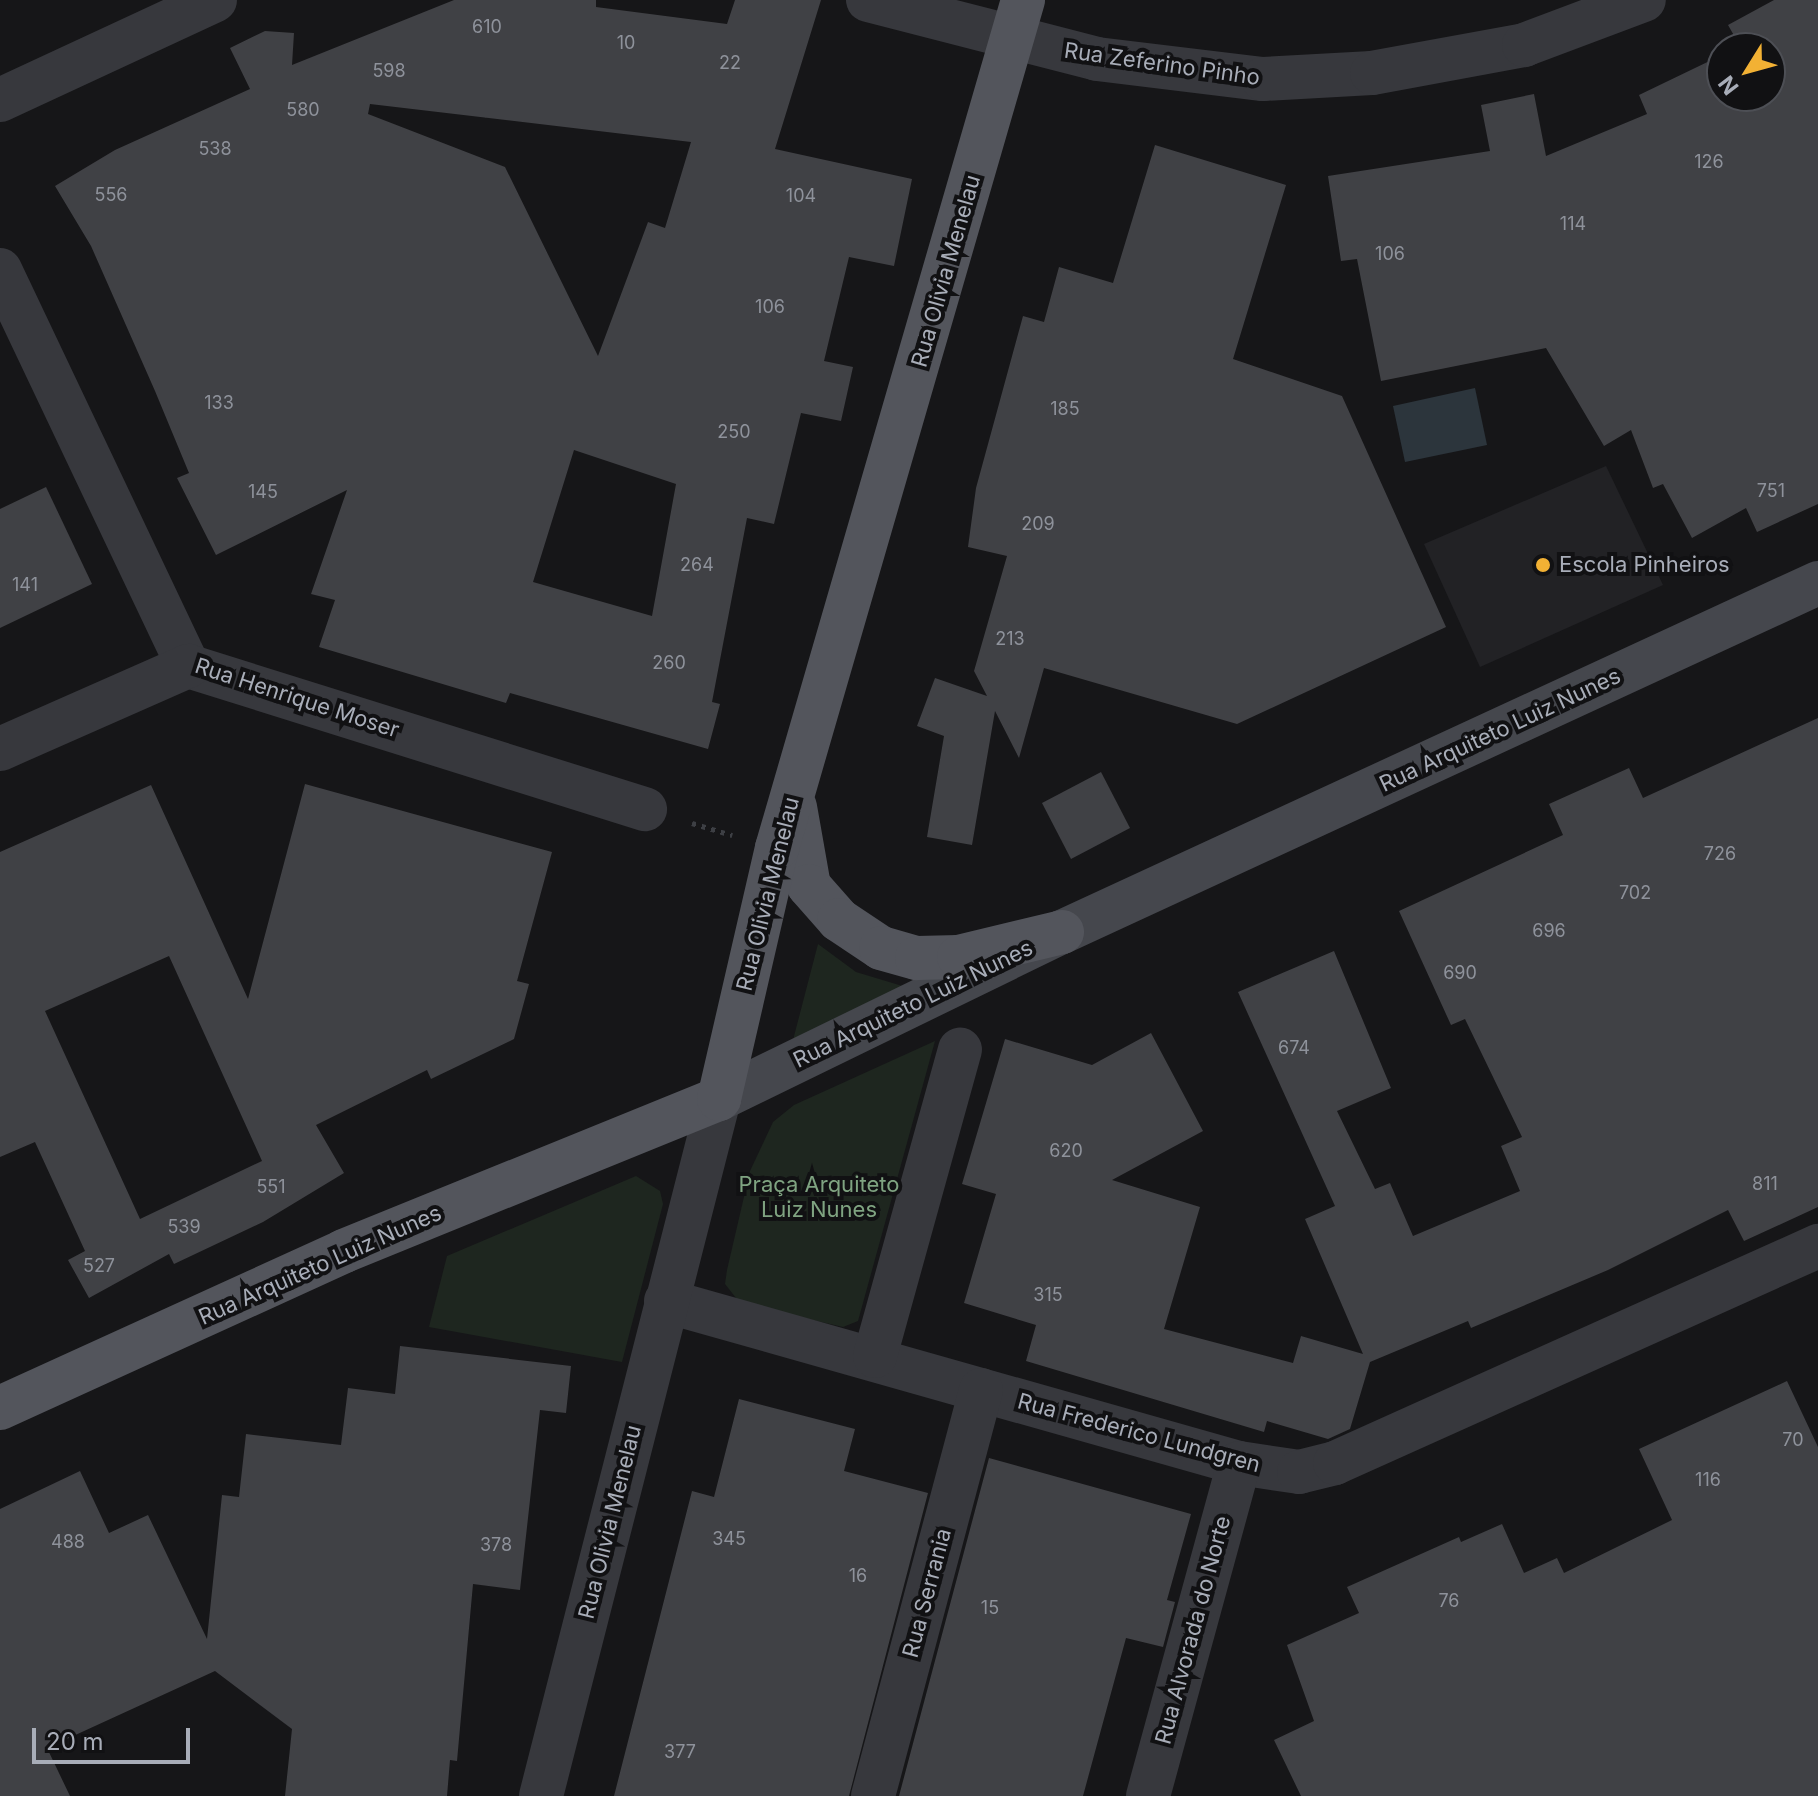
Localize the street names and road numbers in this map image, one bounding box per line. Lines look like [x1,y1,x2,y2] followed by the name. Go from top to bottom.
[1062,37,1262,91] street label: Rua Zeferino Pinho
[906,172,986,370] street label: Rua Olivia Menelau
[192,653,402,743] street label: Rua Henrique Moser
[1375,662,1625,798] street label: Rua Arquiteto Luiz Nunes
[731,794,805,994] street label: Rua Olivia Menelau
[789,935,1037,1073] street label: Rua Arquiteto Luiz Nunes
[195,1199,445,1331] street label: Rua Arquiteto Luiz Nunes
[1015,1388,1263,1478] street label: Rua Frederico Lundgren
[573,1422,647,1622] street label: Rua Olivia Menelau
[1150,1513,1236,1747] street label: Rua Alvorada do Norte
[897,1526,957,1660] street label: Rua Serrania

